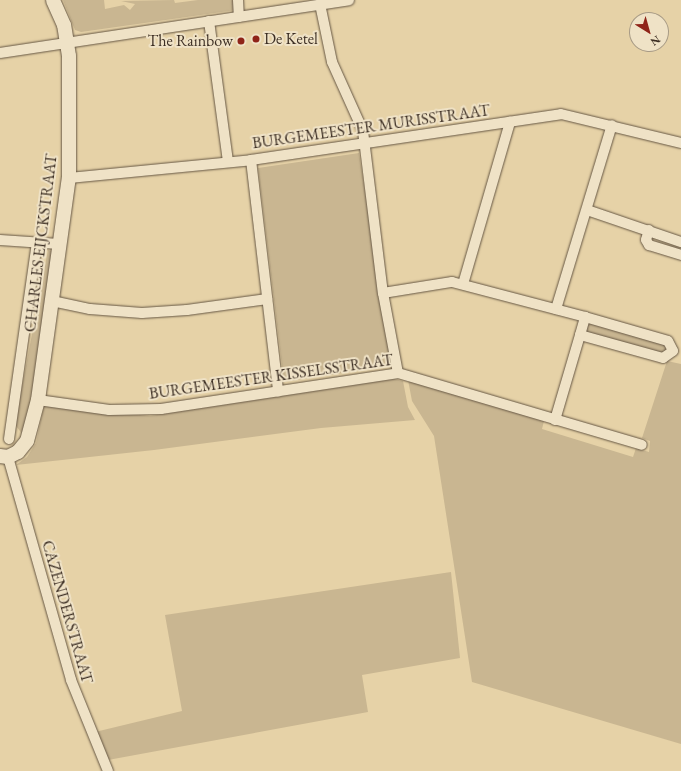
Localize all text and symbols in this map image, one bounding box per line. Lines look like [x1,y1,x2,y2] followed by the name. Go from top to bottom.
[629,12,669,52] north arrow
[264,29,318,49] place label: De Ketel
[148,31,233,51] place label: The Rainbow
[648,33,663,49] text: N
[251,34,261,44] marker: De Ketel
[236,36,246,46] marker: The Rainbow
[251,101,491,153] street label: BURGEMEESTER MURISSTRAAT
[21,153,61,333] street label: CHARLES EIJCKSTRAAT
[148,350,394,404] street label: BURGEMEESTER KISSELSSTRAAT
[37,538,97,686] street label: CAZENDERSTRAAT

